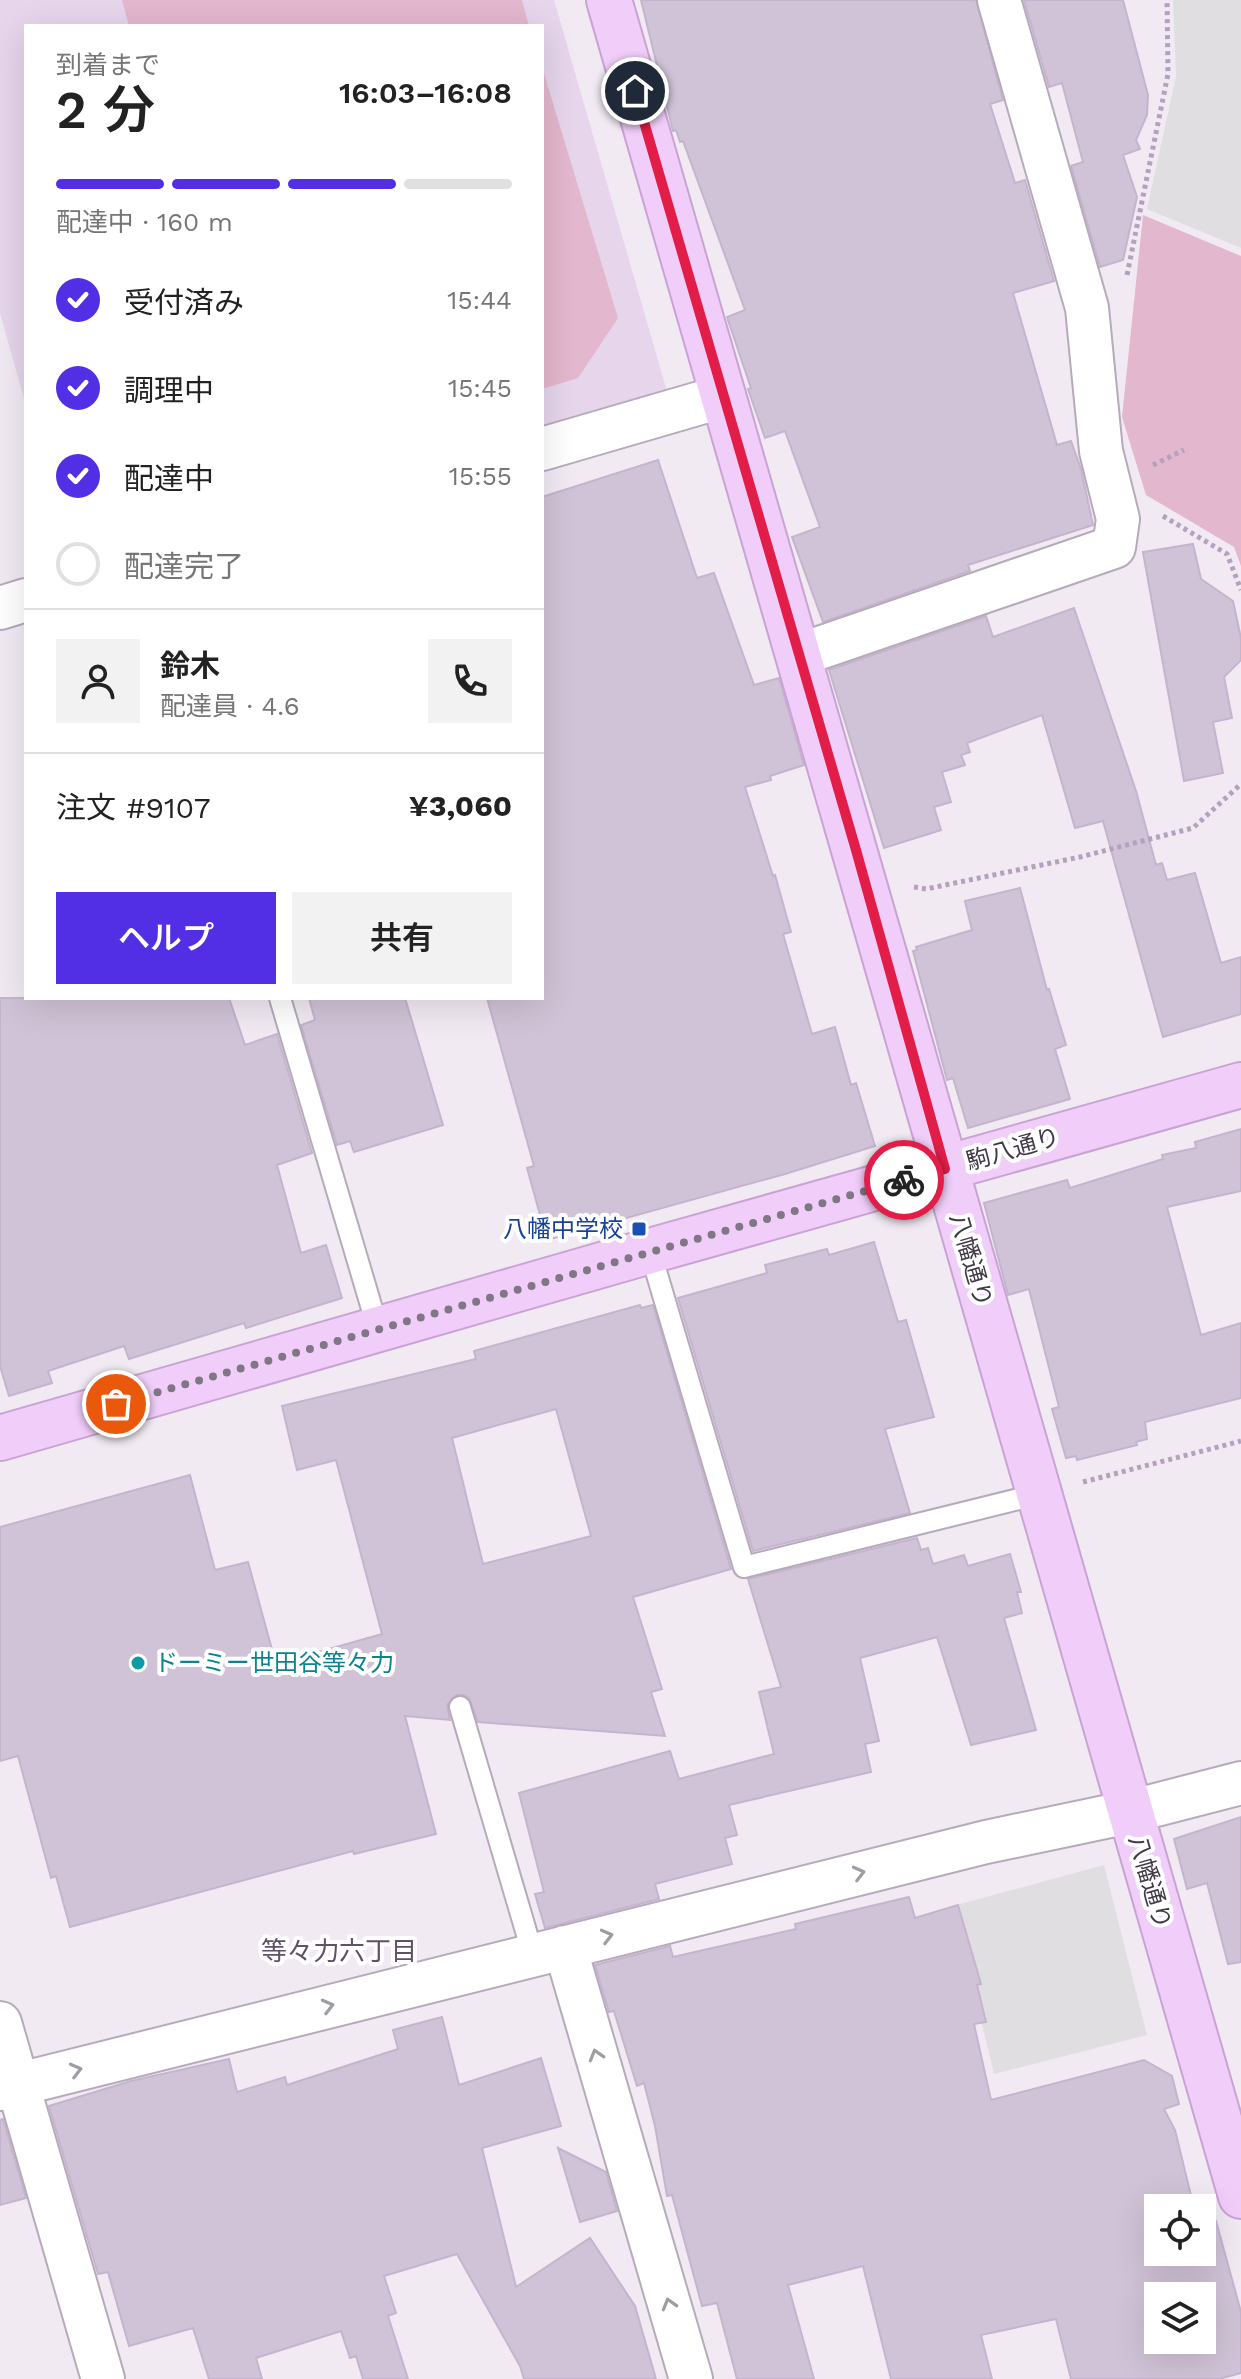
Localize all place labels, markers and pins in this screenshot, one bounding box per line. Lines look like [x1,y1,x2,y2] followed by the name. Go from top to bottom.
[601,57,669,125] pin
[503,1215,623,1243] place label: 八幡中学校
[630,1220,648,1238] marker: 八幡中学校
[82,1370,150,1438] pin
[154,1649,394,1677] place label: ドーミー世田谷等々力
[129,1654,147,1672] marker: ドーミー世田谷等々力

